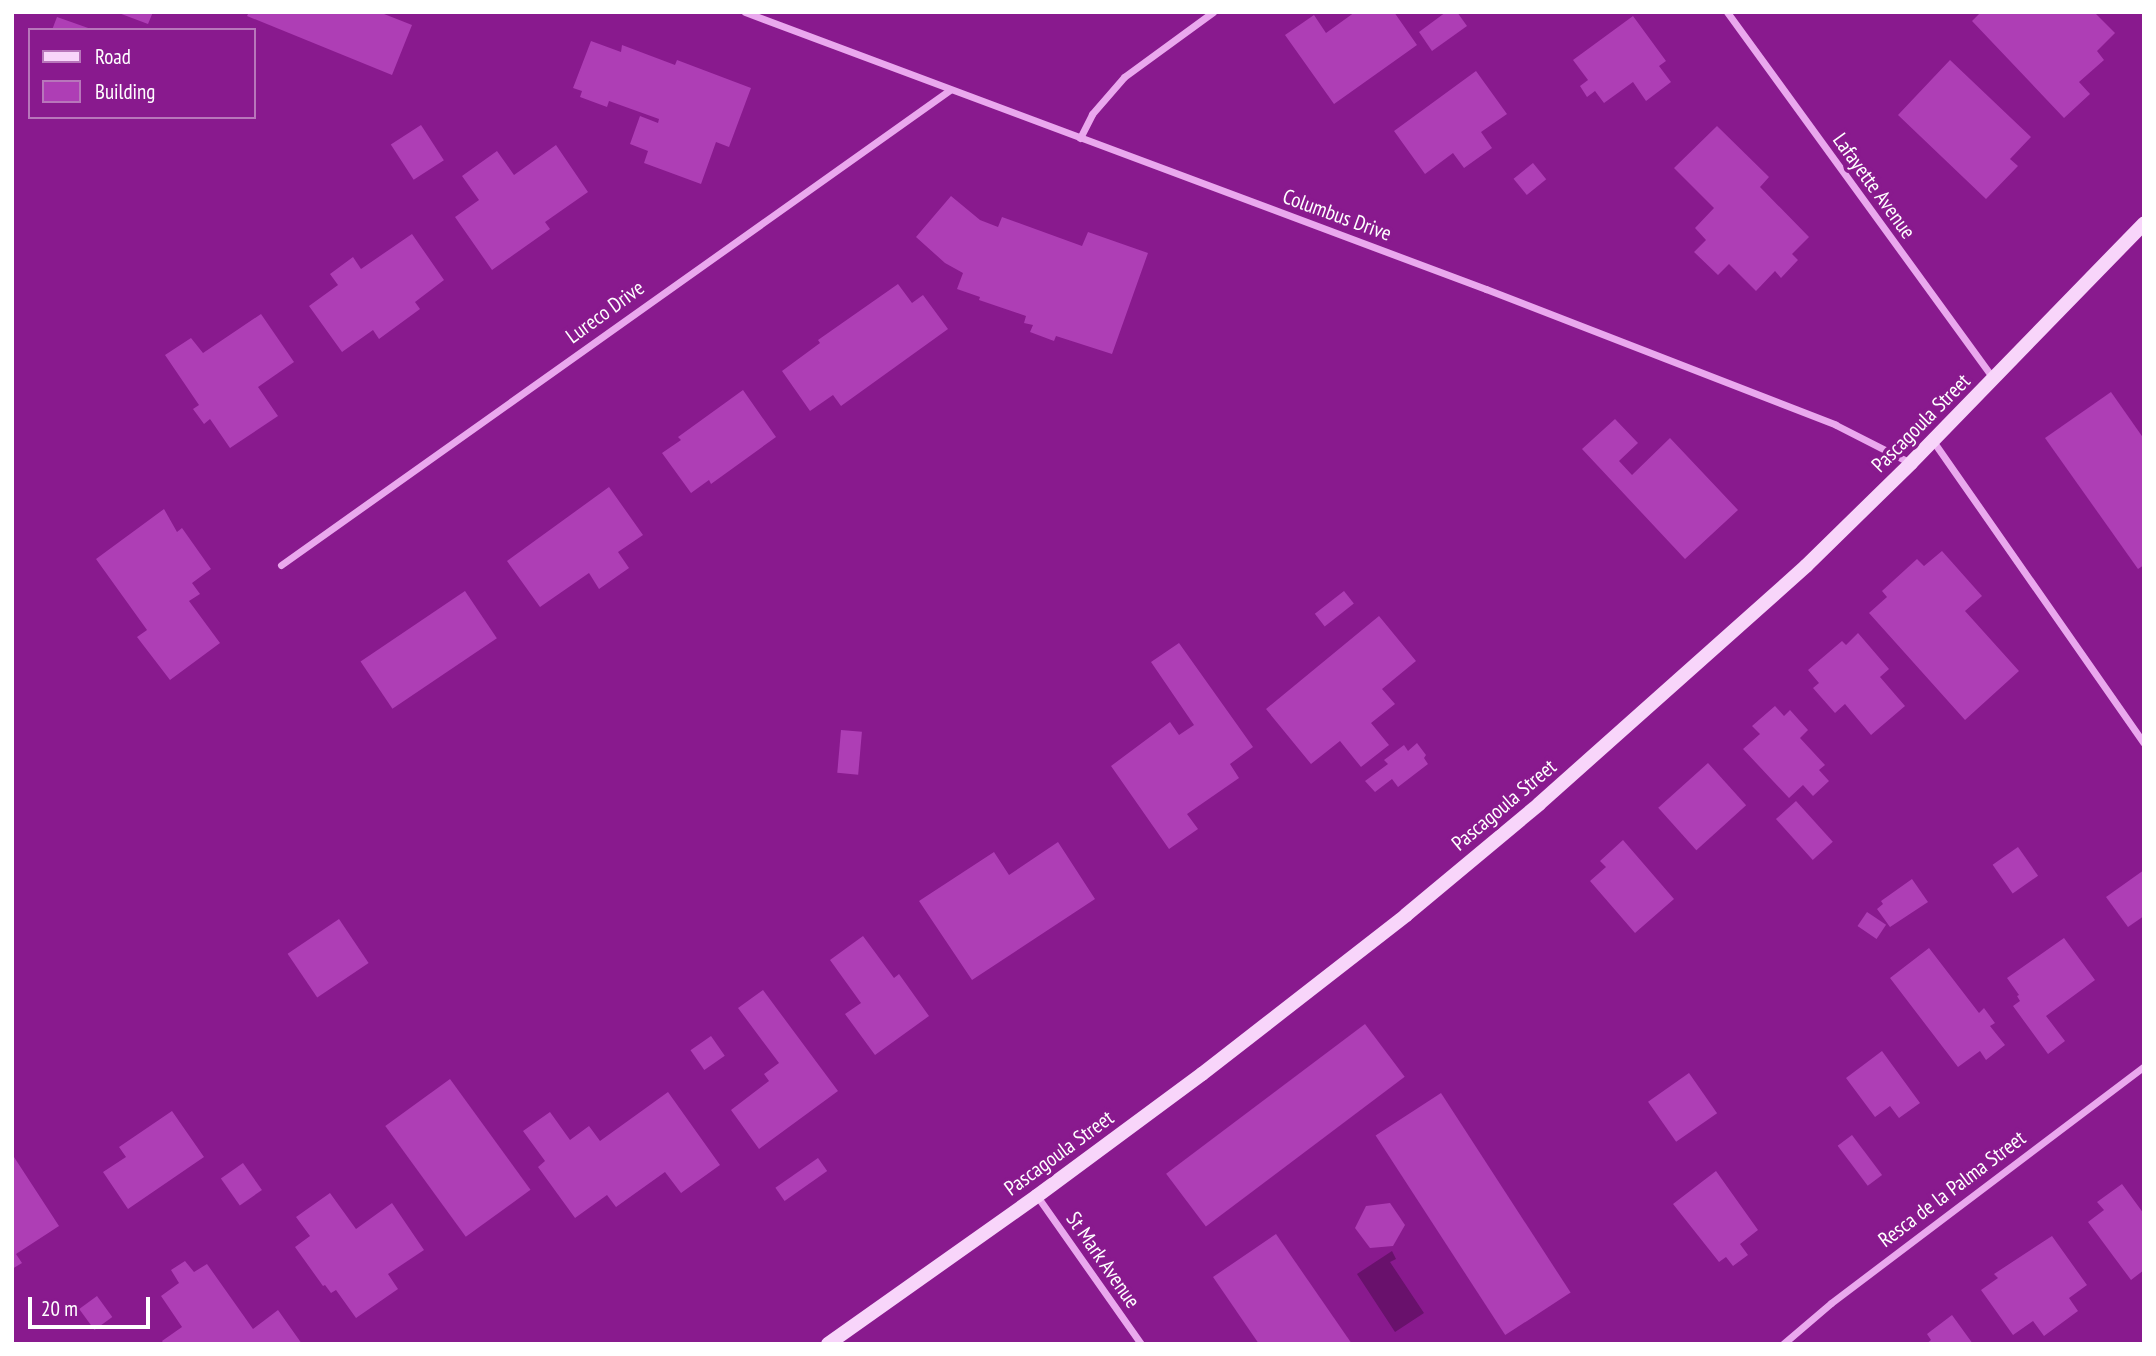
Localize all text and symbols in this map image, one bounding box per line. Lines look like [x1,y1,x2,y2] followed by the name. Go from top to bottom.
[28,28,256,119] legend
[95,43,131,70] text: Road
[95,78,155,105] text: Building
[1827,128,1921,244] street label: Lafayette Avenue
[1279,184,1395,246] street label: Columbus Drive
[561,275,649,349] street label: Lureco Drive
[1867,369,1975,477] street label: Pascagoula Street
[1447,754,1561,856] street label: Pascagoula Street
[1000,1105,1118,1201] street label: Pascagoula Street
[1874,1126,2030,1252] street label: Resca de la Palma Street
[1060,1207,1146,1313] street label: St Mark Avenue
[32,1282,154,1326] scale bar
[41,1295,78,1322] text: 20 m

